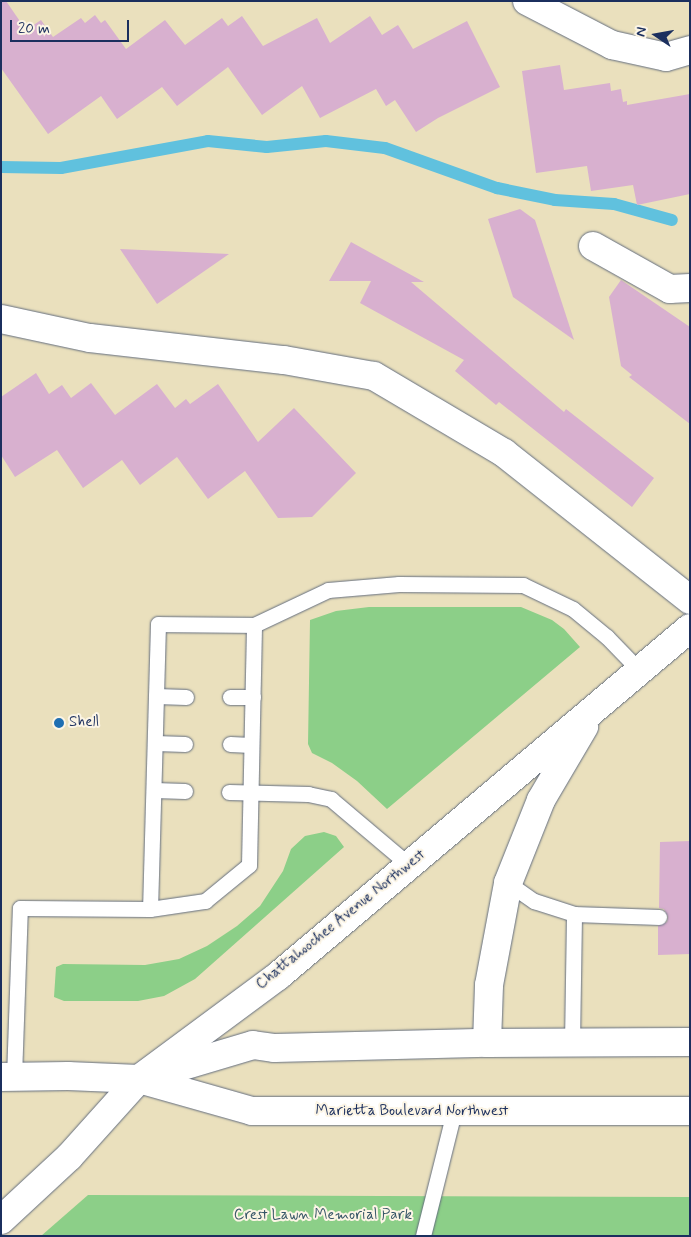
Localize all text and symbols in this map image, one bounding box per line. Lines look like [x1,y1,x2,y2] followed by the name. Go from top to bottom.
[12,10,131,42] scale bar
[631,10,681,60] north arrow
[18,19,50,39] text: 20 m
[632,25,651,38] text: N
[69,714,99,732] place label: Shell
[53,717,65,729] marker: Shell
[252,845,430,995] street label: Chattahoochee Avenue Northwest
[317,1103,507,1121] street label: Marietta Boulevard Northwest
[234,1207,412,1225] park label: Crest Lawn Memorial Park

